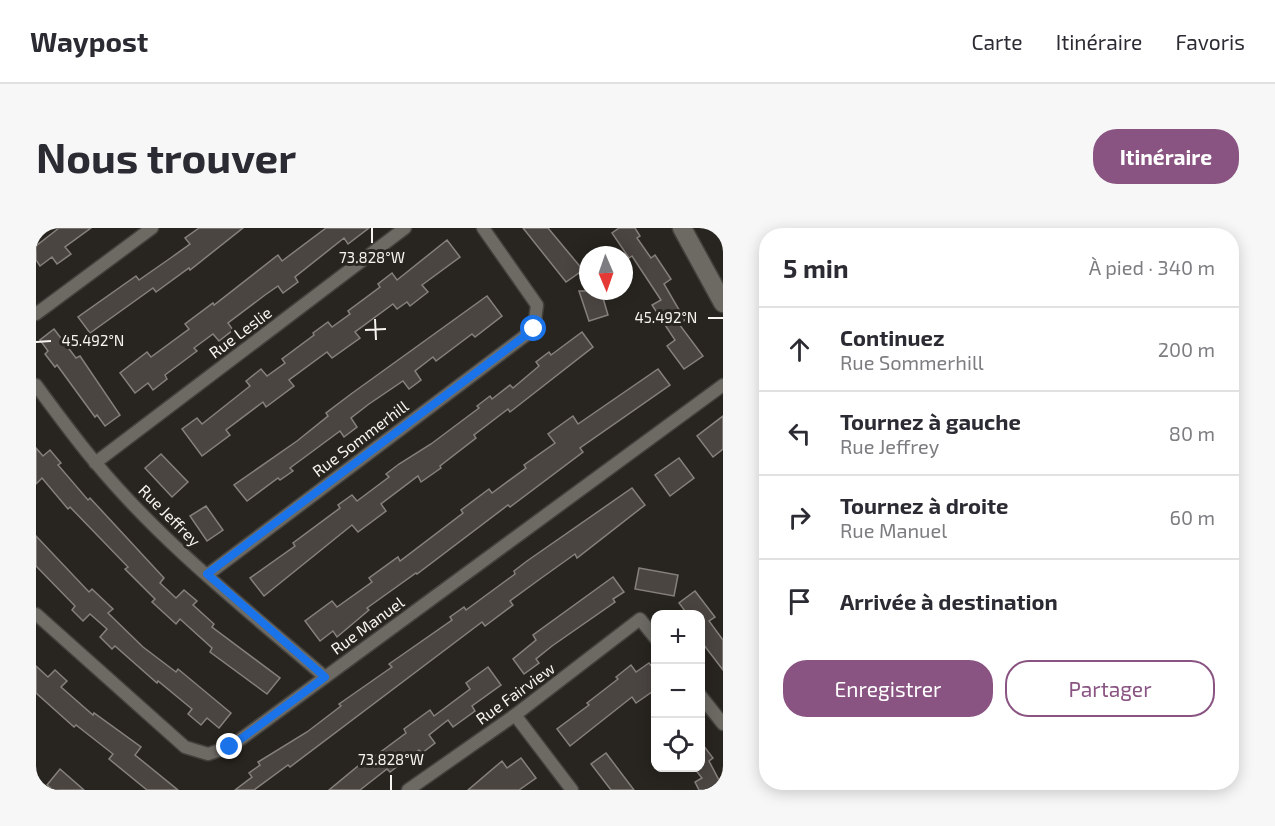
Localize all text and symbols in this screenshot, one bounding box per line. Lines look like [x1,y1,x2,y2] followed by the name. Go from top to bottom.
[30,24,148,58] text: Waypost
[971,29,1023,54] text: Carte
[1056,29,1142,54] text: Itinéraire
[1175,29,1245,54] text: Favoris
[1093,129,1239,184] button: Itinéraire
[36,131,296,181] text: Nous trouver
[579,246,633,300] north arrow
[339,248,405,266] text: 73.828°W
[783,252,849,283] text: 5 min
[1089,255,1215,279] text: À pied · 340 m
[205,302,275,362] street label: Rue Leslie
[635,308,697,326] text: 45.492°N
[520,315,546,341] route start
[840,324,944,350] text: Continuez
[62,331,124,349] text: 45.492°N
[783,333,816,366] icon: ahead
[1158,337,1215,361] text: 200 m
[840,350,984,374] text: Rue Sommerhill
[308,396,412,480] street label: Rue Sommerhill
[840,408,1021,434] text: Tournez à gauche
[783,417,816,450] icon: left
[1169,421,1215,445] text: 80 m
[840,434,939,458] text: Rue Jeffrey
[135,480,205,550] street label: Rue Jeffrey
[840,492,1009,518] text: Tournez à droite
[783,501,816,534] icon: right
[1170,505,1215,529] text: 60 m
[840,518,947,542] text: Rue Manuel
[783,585,816,618] icon: arrive
[840,588,1058,614] text: Arrivée à destination
[327,592,407,658] street label: Rue Manuel
[651,610,705,772] map controls
[651,610,705,664] button: +
[472,658,558,728] street label: Rue Fairview
[783,660,993,717] button: Enregistrer
[1005,660,1215,717] button: Partager
[651,664,705,718] button: −
[651,718,705,772] button: locate
[216,733,242,759] route end
[358,750,424,768] text: 73.828°W

